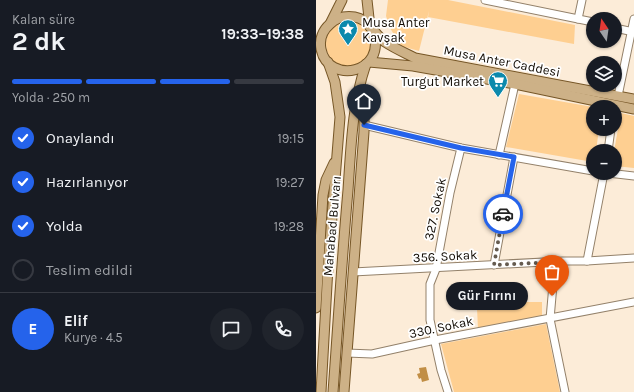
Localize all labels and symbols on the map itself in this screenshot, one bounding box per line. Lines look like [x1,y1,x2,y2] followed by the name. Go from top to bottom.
[586,12,622,48] north arrow
[362,15,430,45] place label: Musa Anter Kavşak
[337,18,359,46] place icon: Musa Anter Kavşak
[442,42,562,80] street label: Musa Anter Caddesi
[487,70,509,98] supermarket icon: Turgut Market
[401,74,484,89] place label: Turgut Market
[347,84,381,125] pin
[320,175,344,277] street label: Mahabad Bulvarı
[421,176,449,242] street label: 327. Sokak
[483,194,523,234] courier
[412,247,478,265] street label: 356. Sokak
[535,255,569,296] pin
[446,282,528,310] callout: Gür Fırını
[408,313,474,341] street label: 330. Sokak

